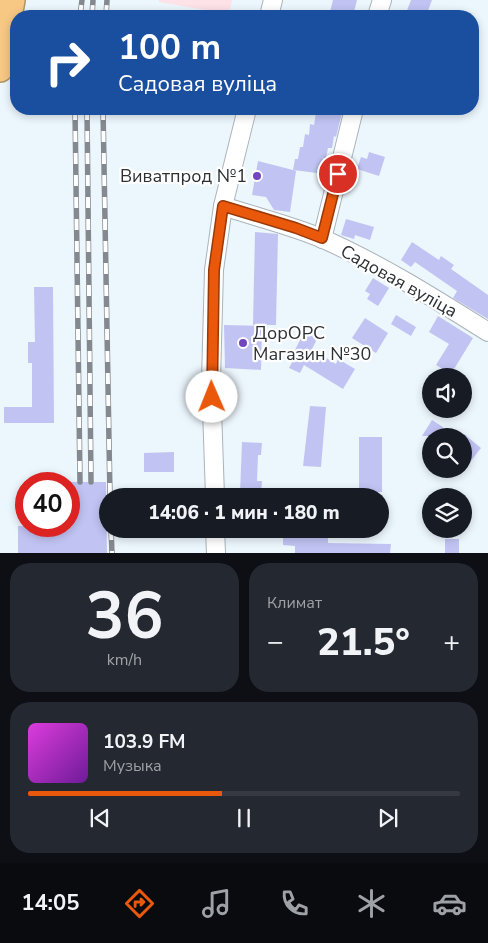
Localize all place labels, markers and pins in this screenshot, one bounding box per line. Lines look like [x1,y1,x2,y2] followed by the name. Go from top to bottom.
[317,153,359,195] pin
[120,164,247,188] place label: Виватпрод №1
[251,170,263,182] marker: Виватпрод №1
[253,321,371,366] place label: ДорОРС Магазин №30
[237,337,249,349] marker: ДорОРС Магазин №30

